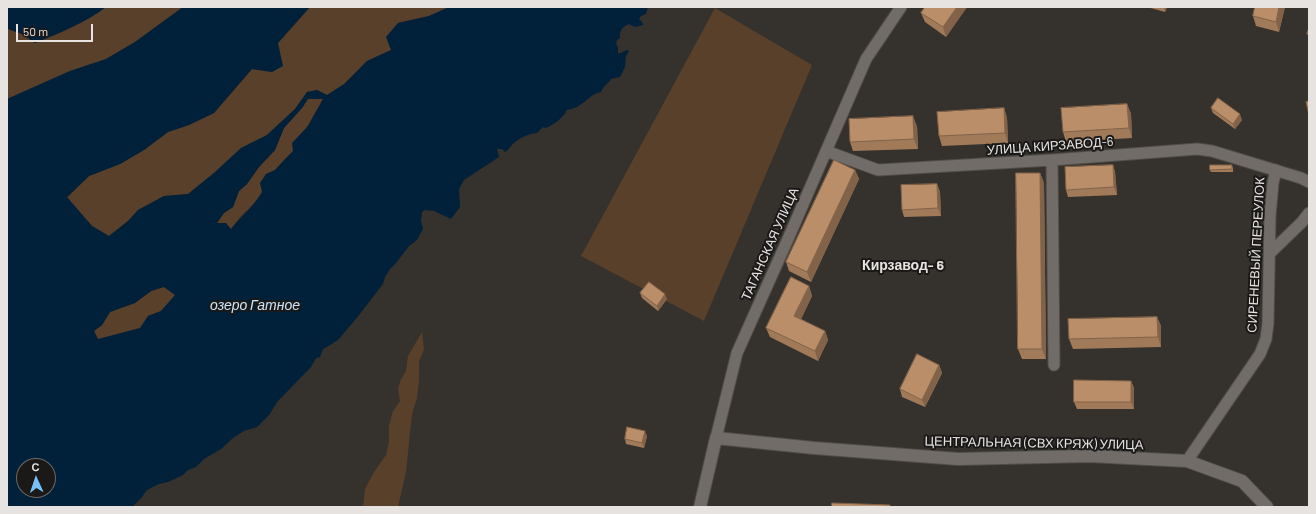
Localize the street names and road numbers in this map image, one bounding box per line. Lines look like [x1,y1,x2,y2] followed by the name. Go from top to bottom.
[986,134,1114,158] street label: УЛИЦА КИРЗАВОД-6
[1244,177,1268,333] street label: СИРЕНЕВЫЙ ПЕРЕУЛОК
[738,185,802,303] street label: ТАГАНСКАЯ УЛИЦА
[924,433,1144,453] street label: ЦЕНТРАЛЬНАЯ (СВХ КРЯЖ) УЛИЦА

